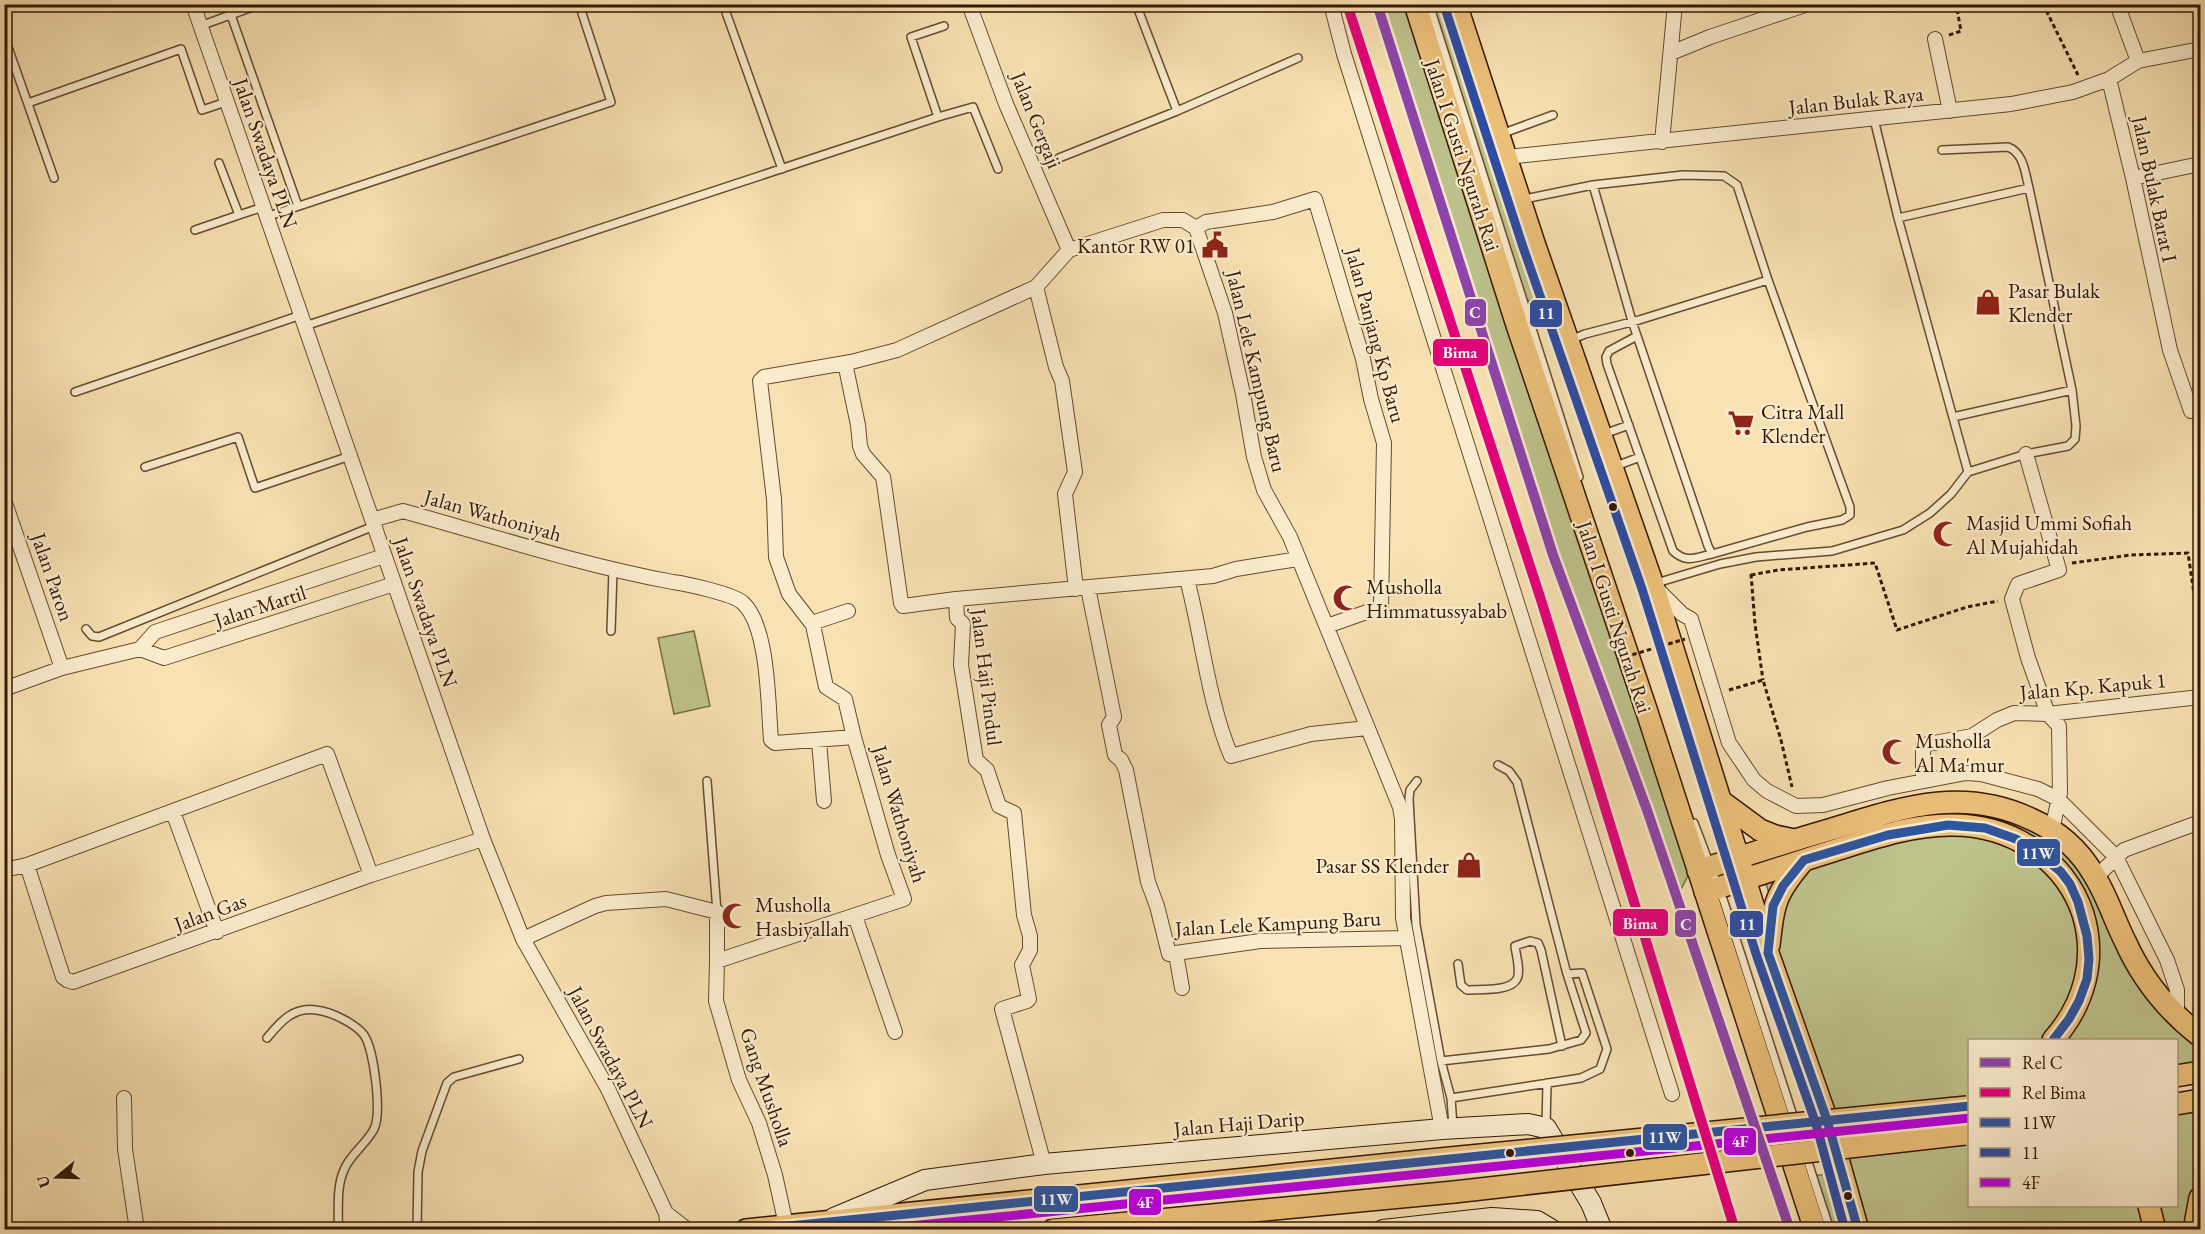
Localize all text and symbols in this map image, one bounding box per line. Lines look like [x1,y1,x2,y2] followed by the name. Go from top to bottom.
[1419,54,1507,254] street label: Jalan I Gusti Ngurah Rai
[1005,66,1069,172] street label: Jalan Gergaji
[227,72,304,232] street label: Jalan Swadaya PLN
[1785,79,1925,121] street label: Jalan Bulak Raya
[2126,111,2184,265] street label: Jalan Bulak Barat I
[1200,230,1230,260] public building icon: Kantor RW 01
[1077,232,1195,259] place label: Kantor RW 01
[1339,243,1412,425] street label: Jalan Panjang Kp Baru
[1220,266,1293,475] street label: Jalan Lele Kampung Baru
[2008,277,2101,328] place label: Pasar Bulak Klender
[1973,287,2003,317] shop icon: Pasar Bulak Klender
[1464,298,1487,327] line badge: C
[1529,299,1563,328] line badge: 11
[1469,302,1481,323] text: C
[1538,303,1554,324] text: 11
[1432,338,1489,367] line badge: Bima
[1443,342,1478,363] text: Bima
[1761,398,1844,449] place label: Citra Mall Klender
[1726,408,1756,438] supermarket icon: Citra Mall Klender
[419,482,565,548] street label: Jalan Wathoniyah
[1607,501,1619,513] unlabelled marker
[1965,509,2132,560] place label: Masjid Ummi Sofiah Al Mujahidah
[1571,516,1659,716] street label: Jalan I Gusti Ngurah Rai
[1931,519,1961,549] mosque icon: Masjid Ummi Sofiah Al Mujahidah
[25,527,81,625] street label: Jalan Paron
[387,531,464,691] street label: Jalan Swadaya PLN
[1366,573,1507,624] place label: Musholla Himmatussyabab
[209,578,309,634] street label: Jalan Martil
[1331,583,1361,613] mosque icon: Musholla Himmatussyabab
[965,605,1009,747] street label: Jalan Haji Pindul
[2017,666,2167,706] street label: Jalan Kp. Kapuk 1
[1914,727,2004,778] place label: Musholla Al Ma'mur
[1880,737,1910,767] mosque icon: Musholla Al Ma'mur
[866,740,934,886] street label: Jalan Wathoniyah
[2016,838,2061,867] line badge: 11W
[2021,843,2055,864] text: 11W
[1454,850,1484,880] shop icon: Pasar SS Klender
[1316,852,1449,879] place label: Pasar SS Klender
[168,886,250,938] street label: Jalan Gas
[755,891,850,942] place label: Musholla Hasbiyallah
[720,901,750,931] mosque icon: Musholla Hasbiyallah
[1172,904,1382,942] street label: Jalan Lele Kampung Baru
[1612,908,1669,937] line badge: Bima
[1674,909,1697,938] line badge: C
[1729,910,1764,938] line badge: 11
[1623,913,1658,934] text: Bima
[1680,914,1692,935] text: C
[1739,914,1755,935] text: 11
[561,980,660,1133] street label: Jalan Swadaya PLN
[734,1024,800,1151] street label: Gang Musholla
[1968,1039,2178,1207] legend
[2022,1051,2063,1074] text: Rel C
[2022,1081,2087,1104] text: Rel Bima
[1171,1104,1305,1142] street label: Jalan Haji Darip
[2022,1111,2056,1134] text: 11W
[1642,1123,1688,1151] line badge: 11W
[1648,1127,1682,1148] text: 11W
[1723,1127,1757,1156] line badge: 4F
[1731,1131,1749,1152] text: 4F
[2022,1141,2039,1164] text: 11
[27,1147,87,1207] north arrow
[1504,1147,1516,1159] unlabelled marker
[1624,1147,1636,1159] unlabelled marker
[2022,1171,2040,1194] text: 4F
[31,1173,55,1191] text: U
[1033,1185,1079,1213] line badge: 11W
[1128,1188,1162,1216] line badge: 4F
[1039,1189,1073,1210] text: 11W
[1842,1190,1854,1202] unlabelled marker
[1136,1192,1154,1213] text: 4F

